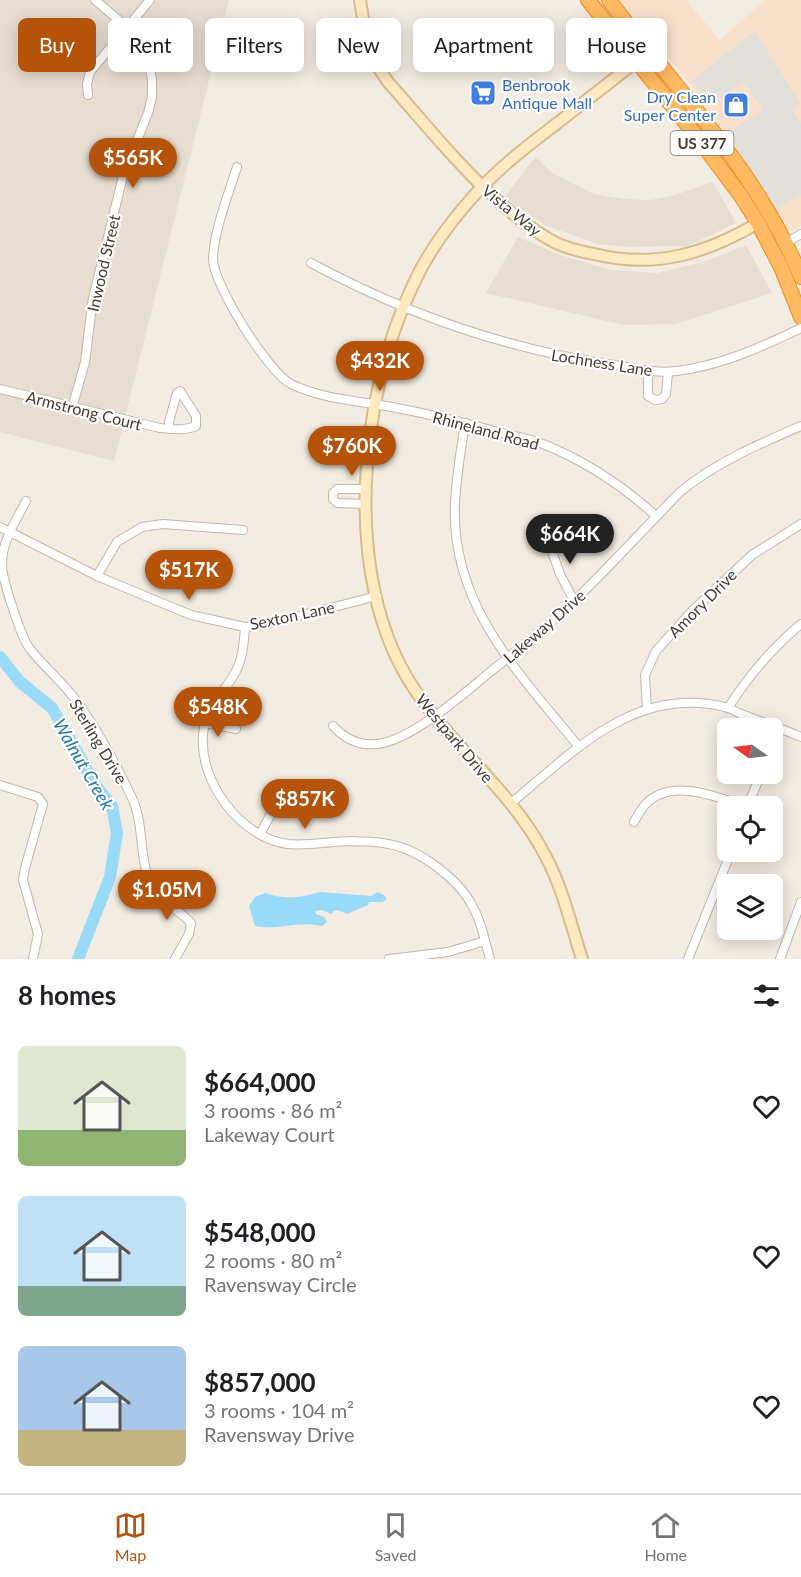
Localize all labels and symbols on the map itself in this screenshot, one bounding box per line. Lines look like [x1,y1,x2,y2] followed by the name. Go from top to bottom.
[502,75,592,112] place label: Benbrook Antique Mall
[468,78,498,108] supermarket icon: Benbrook Antique Mall
[624,87,716,124] place label: Dry Clean Super Center
[721,90,751,120] shop icon: Dry Clean Super Center
[670,131,734,155] road number: US 377
[91,138,175,189] pin: $565K
[478,180,546,240] street label: Vista Way
[83,212,123,313] street label: Inwood Street
[338,341,422,392] pin: $432K
[550,345,654,379] street label: Lochness Lane
[24,386,144,434] street label: Armstrong Court
[431,407,541,453] street label: Rhineland Road
[310,426,394,477] pin: $760K
[528,514,612,565] pin: $664K
[147,550,231,601] pin: $517K
[664,565,740,641] street label: Amory Drive
[499,585,589,667] street label: Lakeway Drive
[248,597,336,633] street label: Sexton Lane
[176,687,260,738] pin: $548K
[412,690,498,786] street label: Westpark Drive
[66,695,132,787] street label: Sterling Drive
[49,714,119,814] water label: Walnut Creek
[717,718,783,784] north arrow
[263,779,347,830] pin: $857K
[118,870,216,921] pin: $1.05M

